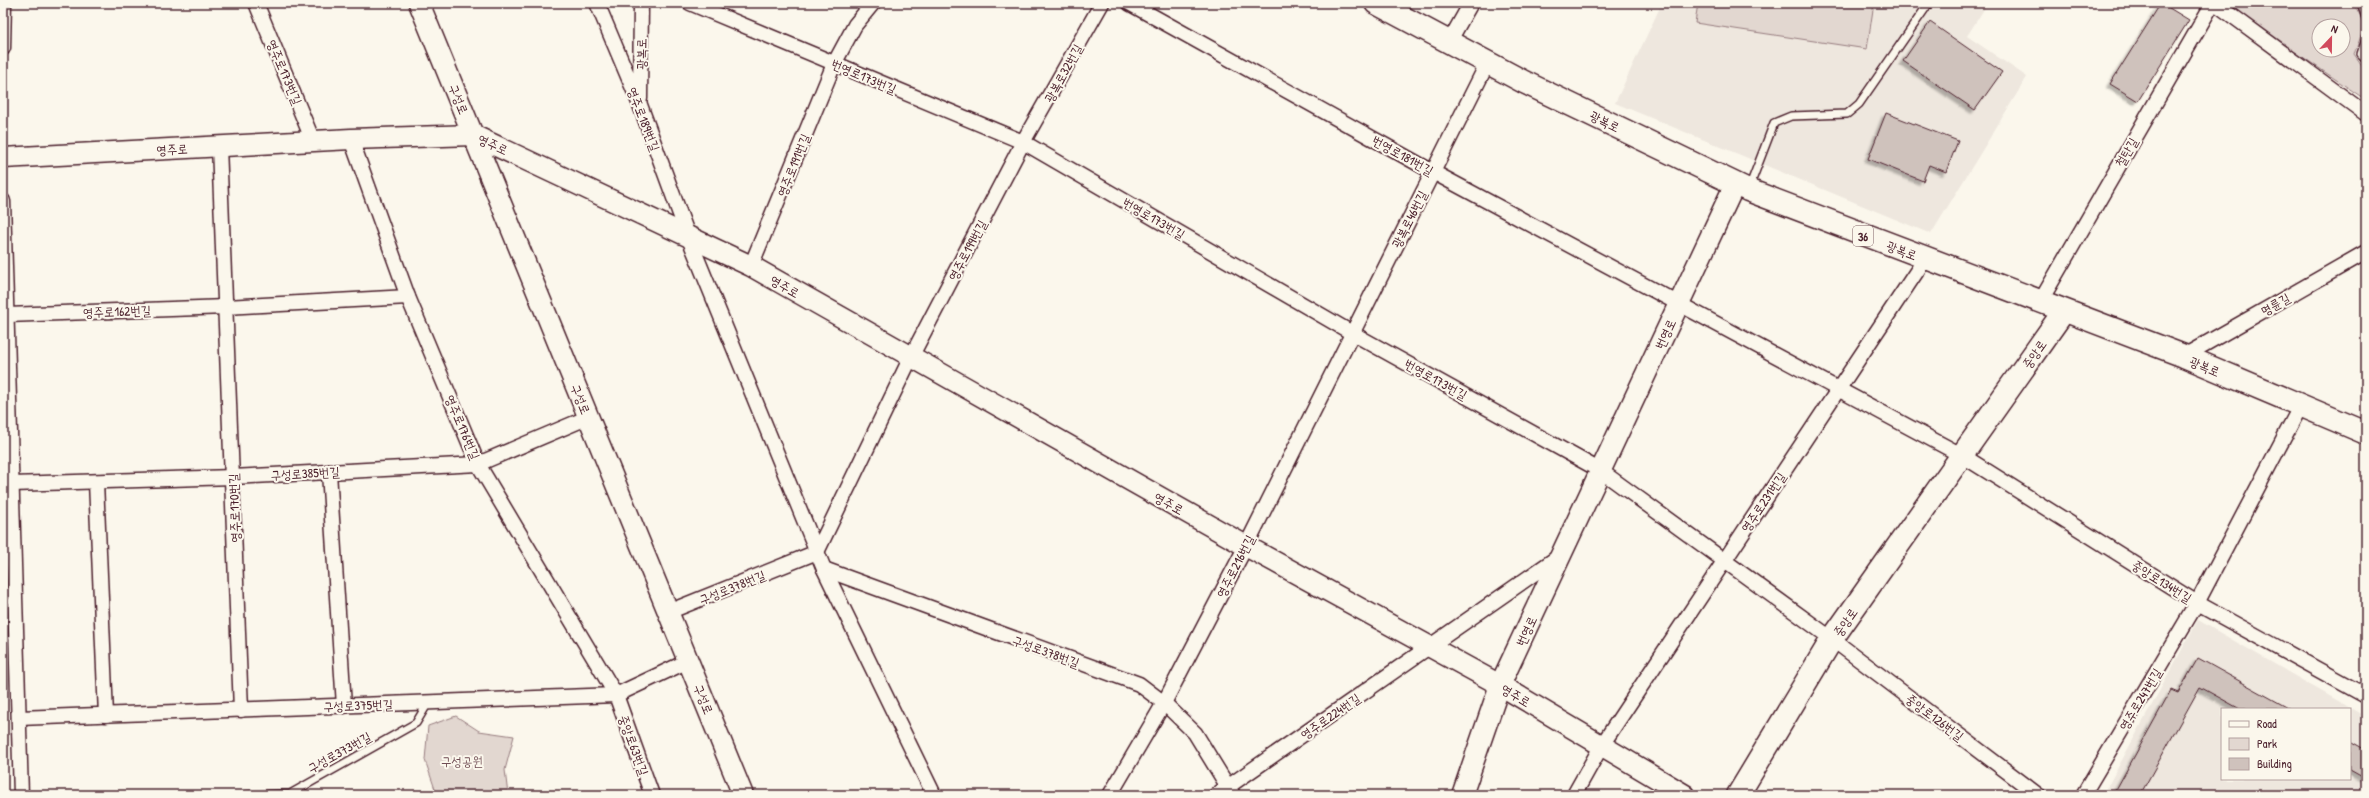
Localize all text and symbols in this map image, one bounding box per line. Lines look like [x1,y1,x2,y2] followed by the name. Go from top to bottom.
[2311,18,2351,58] north arrow
[2329,21,2340,36] text: N
[263,37,307,107] street label: 영주로173번길
[632,38,650,70] street label: 광복로
[1040,41,1086,105] street label: 광복로32번길
[829,54,899,98] street label: 번영로173번길
[445,81,473,117] street label: 구성로
[624,84,664,154] street label: 영주로189번길
[1587,106,1623,136] street label: 광복로
[475,129,511,159] street label: 영주로
[772,131,814,199] street label: 영주로191번길
[1369,131,1437,179] street label: 번영로181번길
[2110,134,2142,170] street label: 철탄길
[156,139,188,159] street label: 영주로
[1387,187,1431,251] street label: 광복로46번길
[1119,193,1189,243] street label: 번영로173번길
[943,216,991,284] street label: 영주로199번길
[1853,226,1873,246] road number: 36
[1884,236,1920,264] street label: 광복로
[767,270,803,302] street label: 영주로
[2257,288,2293,320] street label: 명륜길
[83,301,151,321] street label: 영주로162번길
[1650,316,1680,352] street label: 번영로
[2018,336,2050,372] street label: 중앙로
[2187,352,2223,380] street label: 광복로
[1401,354,1471,404] street label: 번영로173번길
[567,381,595,417] street label: 구성로
[441,392,485,462] street label: 영주로176번길
[270,462,340,484] street label: 구성로385번길
[1736,468,1790,536] street label: 영주로231번길
[224,473,244,543] street label: 영주로170번길
[1151,488,1187,518] street label: 영주로
[1211,531,1259,601] street label: 영주로216번길
[2129,555,2195,607] street label: 중앙로134번길
[696,566,768,608] street label: 구성로378번길
[1829,604,1861,640] street label: 중앙로
[1511,613,1541,649] street label: 번영로
[1010,631,1082,671] street label: 구성로378번길
[2114,664,2166,734] street label: 영주로247번길
[1498,679,1534,711] street label: 영주로
[690,681,718,717] street label: 구성로
[1296,689,1364,743] street label: 영주로224번길
[1902,689,1968,745] street label: 중앙로126번길
[323,695,393,715] street label: 구성로375번길
[2221,708,2351,780] legend
[615,712,653,778] street label: 중앙로63번길
[2257,715,2277,732] text: Road
[304,727,374,777] street label: 구성로373번길
[2257,735,2277,752] text: Park
[441,752,483,770] park label: 구성공원
[2257,755,2292,772] text: Building

